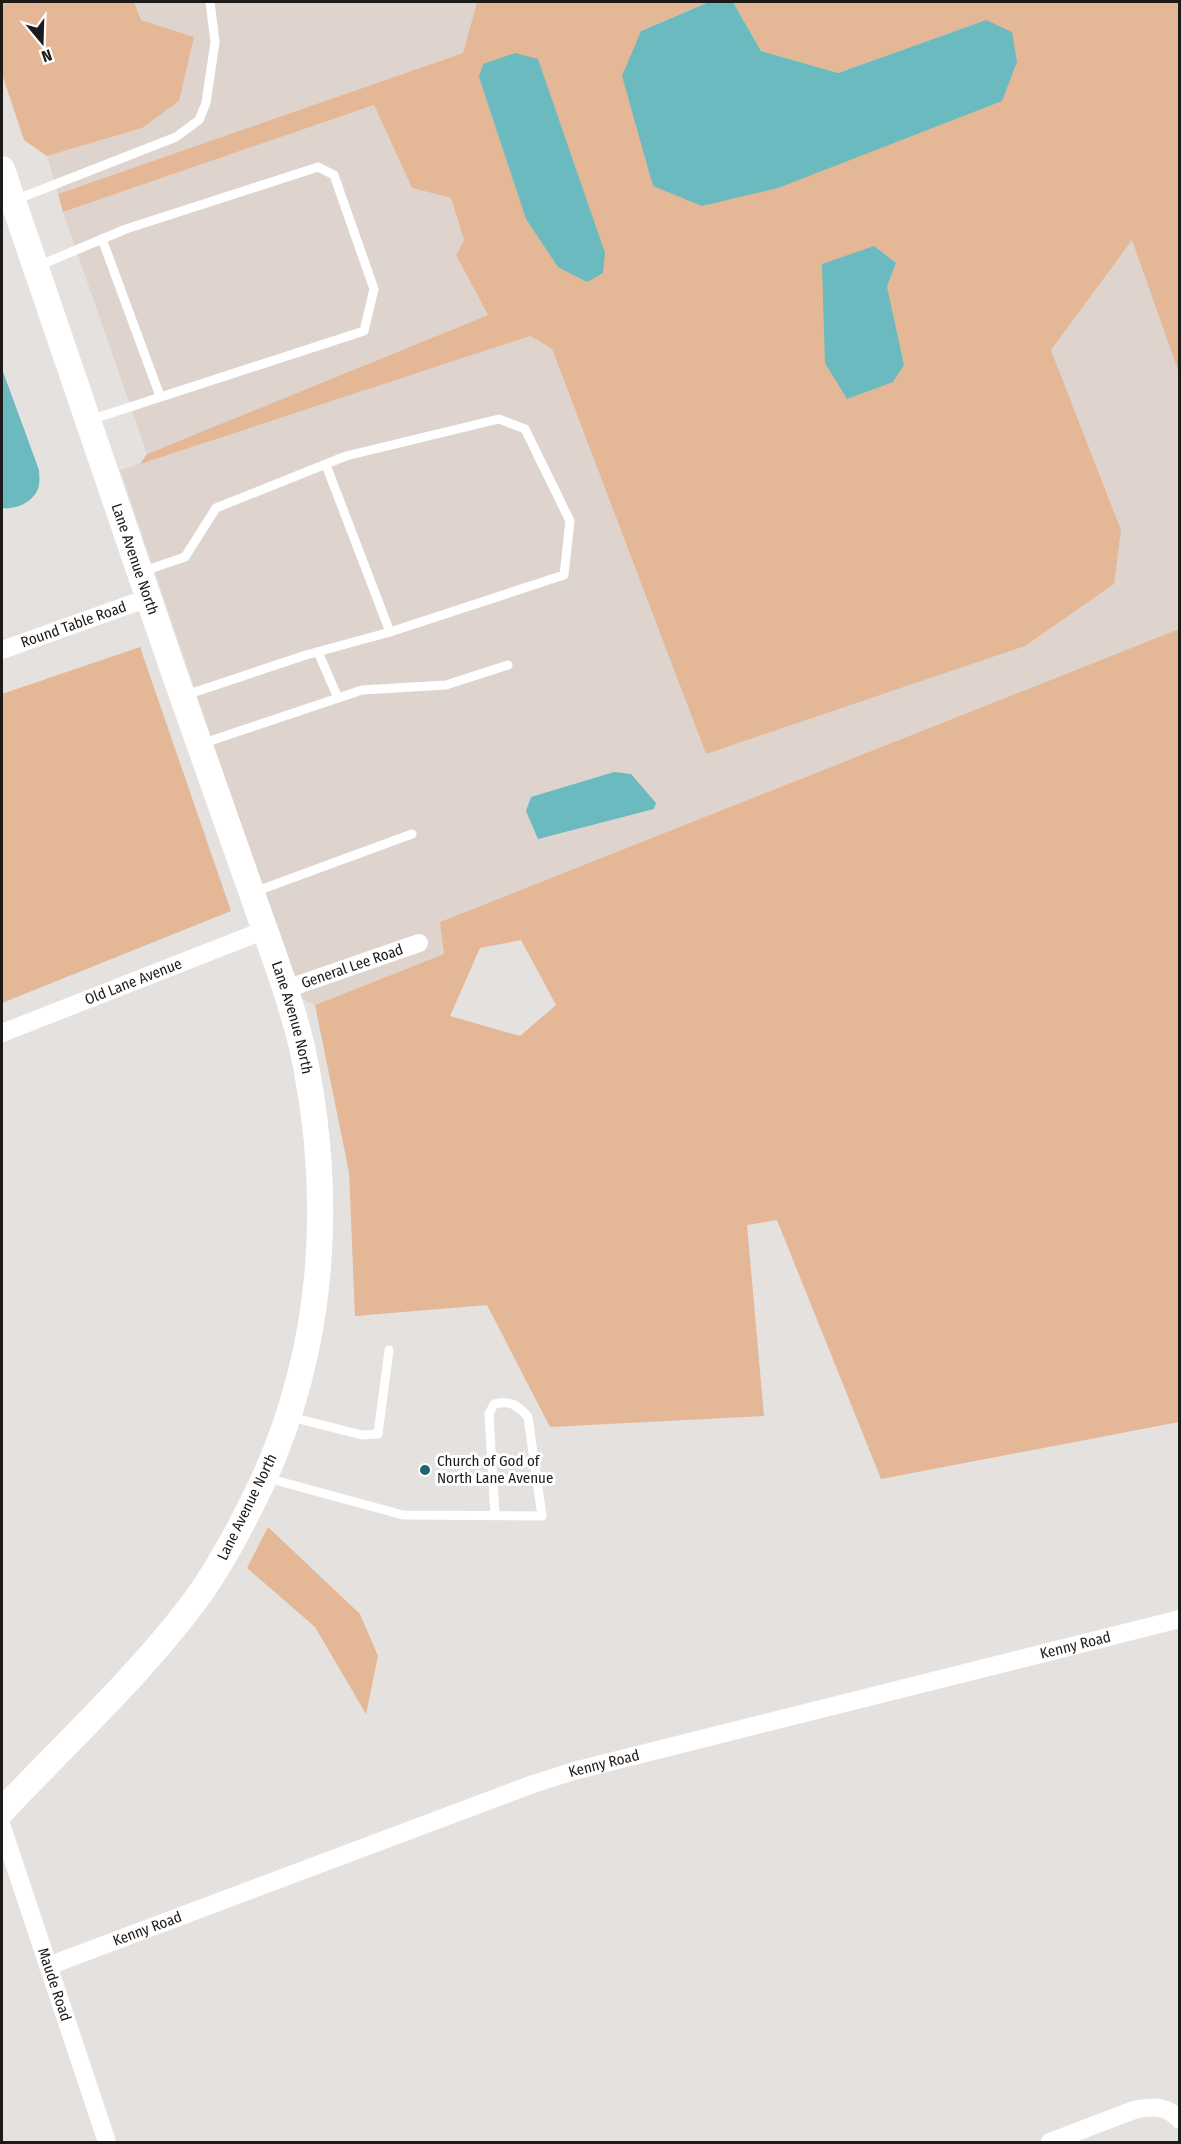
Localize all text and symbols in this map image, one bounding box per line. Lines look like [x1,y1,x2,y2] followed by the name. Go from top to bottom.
[12,12,72,72] north arrow
[39,45,54,66] text: N
[108,501,162,617] street label: Lane Avenue North
[18,597,129,652] street label: Round Table Road
[299,940,406,992] street label: General Lee Road
[82,954,184,1009] street label: Old Lane Avenue
[268,959,316,1075] street label: Lane Avenue North
[213,1451,281,1563] street label: Lane Avenue North
[437,1452,553,1487] place label: Church of God of North Lane Avenue
[418,1463,432,1477] marker: Church of God of North Lane Avenue
[1038,1628,1113,1663] street label: Kenny Road
[566,1746,641,1781] street label: Kenny Road
[110,1908,184,1950] street label: Kenny Road
[34,1946,75,2023] street label: Maude Road

